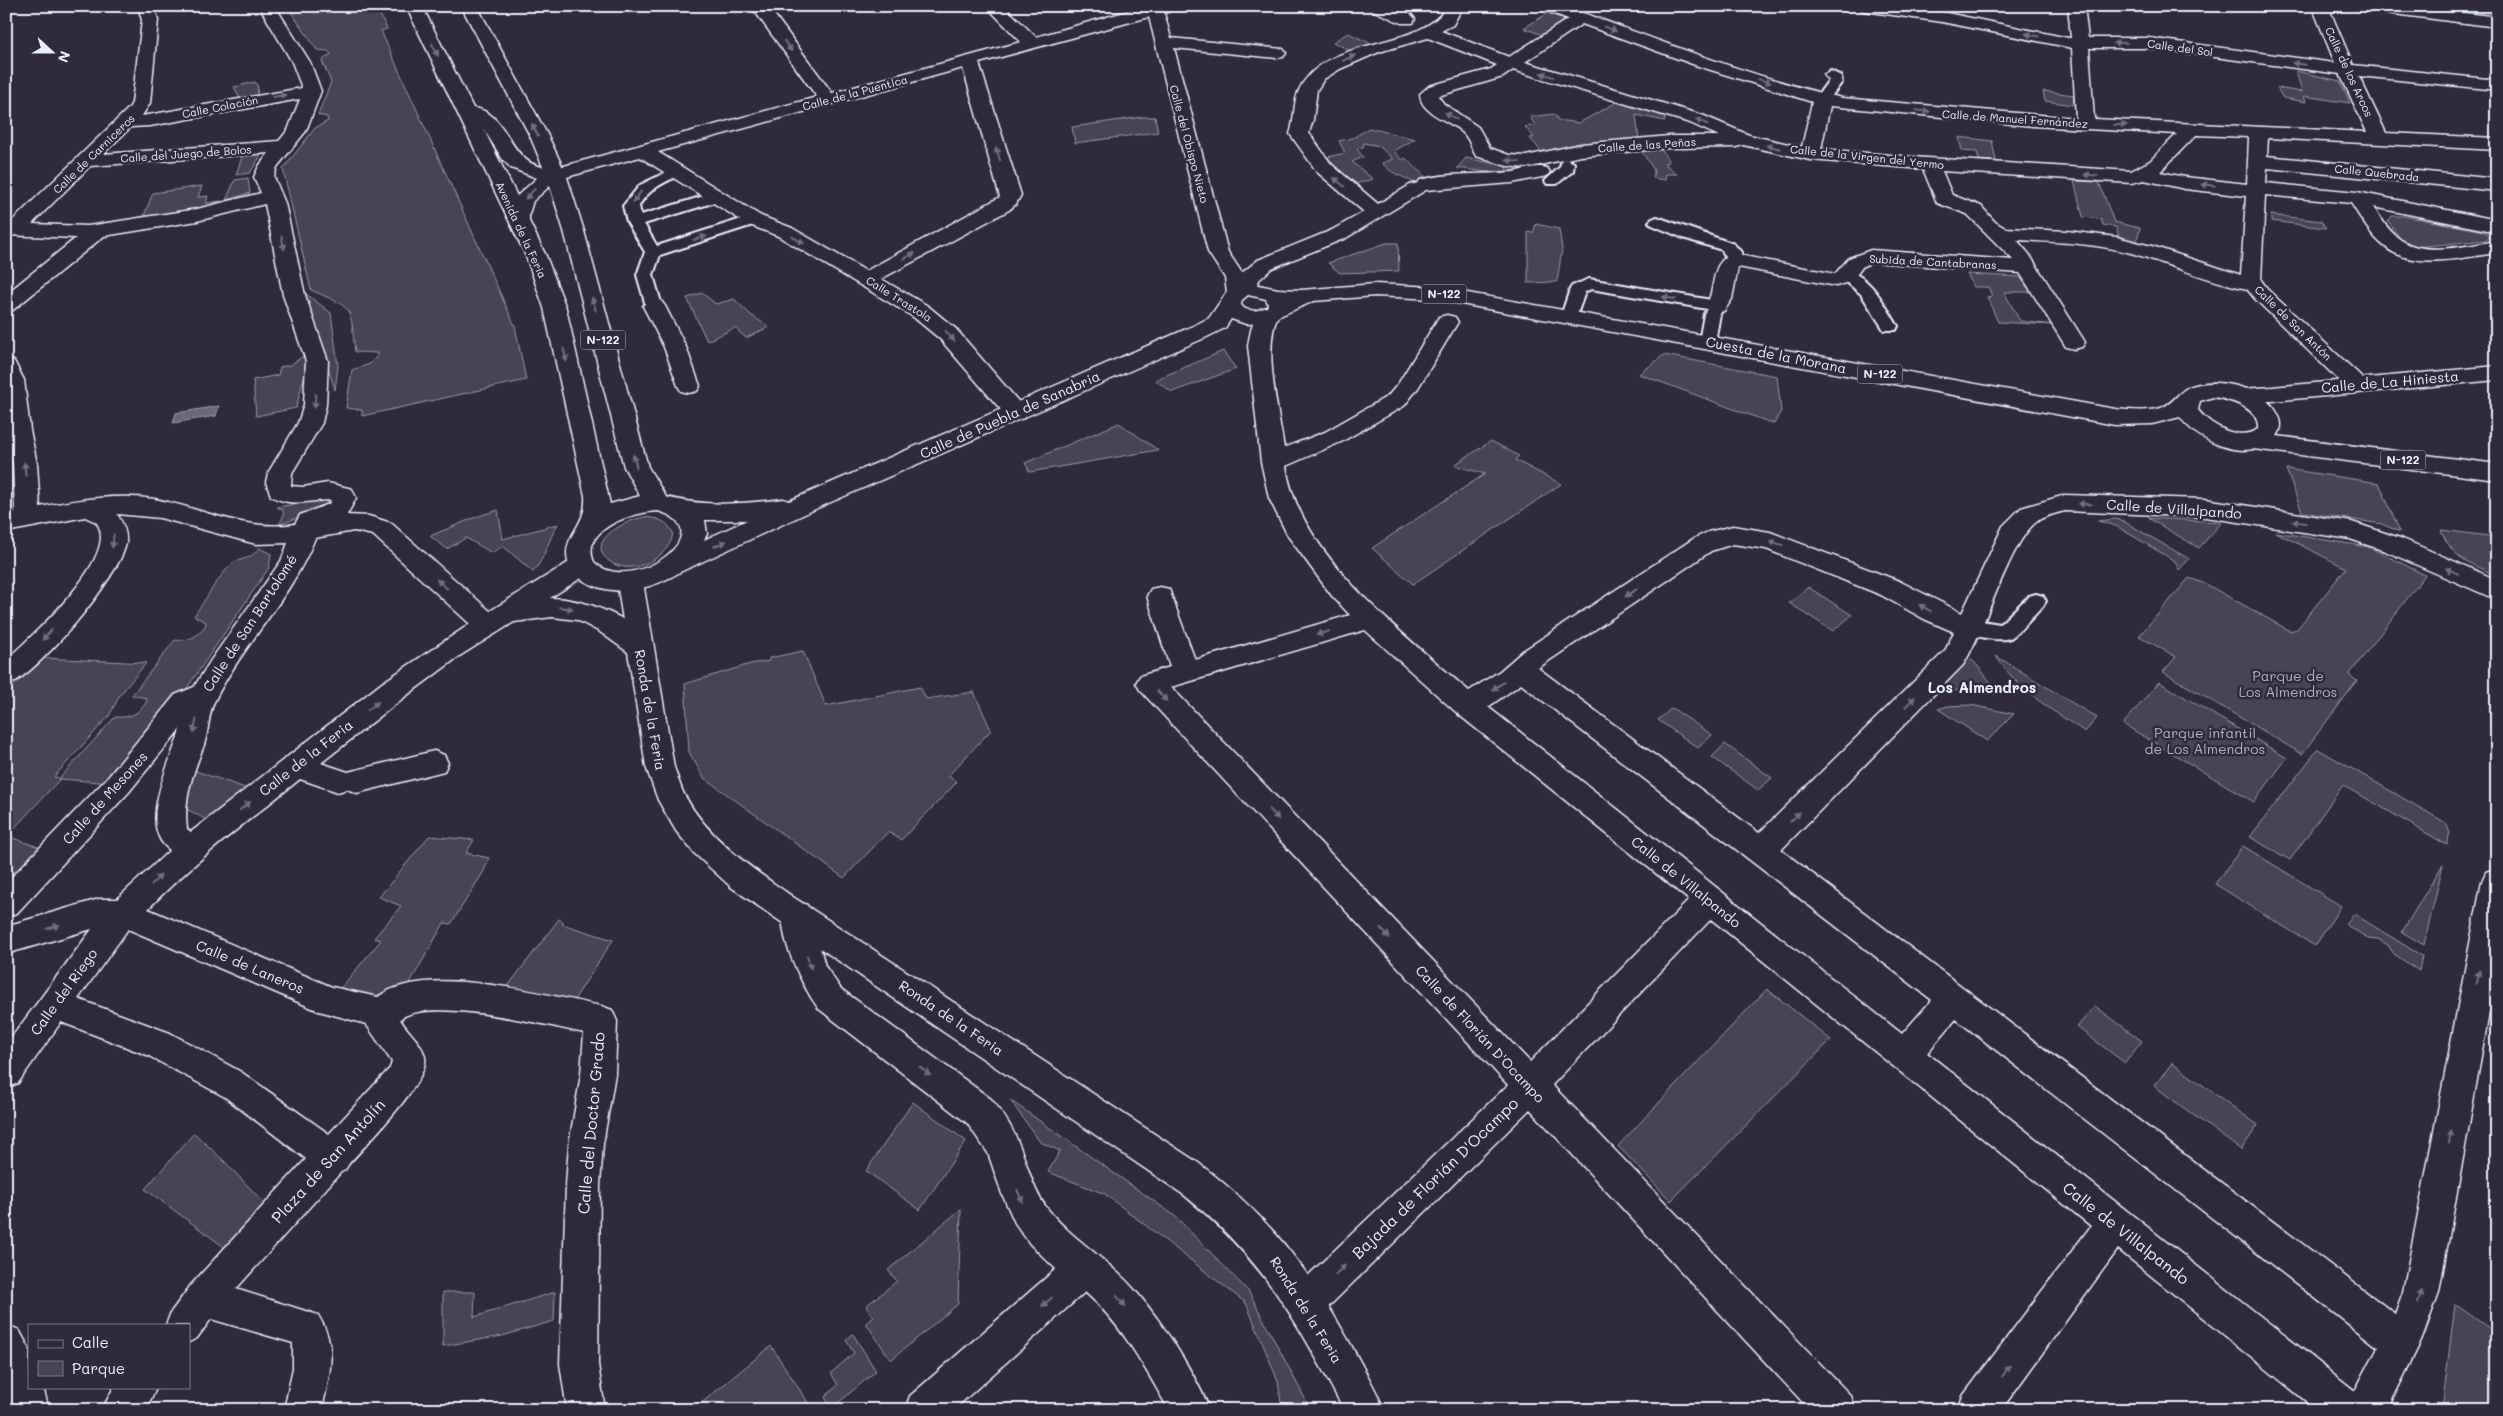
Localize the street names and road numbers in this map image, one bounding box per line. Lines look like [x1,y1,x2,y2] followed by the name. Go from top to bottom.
[2322,24,2377,119] street label: Calle de los Arcos
[2146,35,2214,60] street label: Calle del Sol
[801,71,909,114] street label: Calle de la Puentica
[1167,83,1213,205] street label: Calle del Obispo Nieto
[181,92,259,121] street label: Calle Colación
[1942,106,2088,131] street label: Calle de Manuel Fernández
[50,111,138,197] street label: Calle de Carniceros
[1597,134,1696,155] street label: Calle de las Peñas
[120,141,252,166] street label: Calle del Juego de Bolos
[1789,141,1945,172] street label: Calle de la Virgen del Yermo
[2334,161,2420,184] street label: Calle Quebrada
[492,179,551,281] street label: Avenida de la Feria
[1869,251,1997,272] street label: Subida de Cantabranas
[863,272,935,325] street label: Calle Trastola
[2252,282,2335,363] street label: Calle de San Antón
[1422,284,1466,304] road number: N-122
[580,330,626,350] road number: N-122
[1704,332,1848,377] street label: Cuesta de la Morana
[1858,364,1902,384] road number: N-122
[917,366,1103,463] street label: Calle de Puebla de Sanabria
[2320,366,2460,397] street label: Calle de La Hiniesta
[2380,450,2426,470] road number: N-122
[2106,494,2242,523] street label: Calle de Villalpando
[198,550,301,695] street label: Calle de San Bartolomé
[631,648,670,772] street label: Ronda de la Feria
[255,715,357,800] street label: Calle de la Feria
[58,747,152,848] street label: Calle de Mesones
[1628,832,1745,932] street label: Calle de Villalpando
[193,935,307,998] street label: Calle de Laneros
[26,945,101,1039] street label: Calle del Riego
[1411,961,1549,1107] street label: Calle de Florián D'Ocampo
[895,975,1007,1060] street label: Ronda de la Feria
[572,1031,609,1215] street label: Calle del Doctor Grado
[1347,1092,1522,1263] street label: Bajada de Florián D'Ocampo
[266,1094,389,1227] street label: Plaza de San Antolín
[2059,1177,2194,1289] street label: Calle de Villalpando
[1266,1253,1347,1367] street label: Ronda de la Feria

